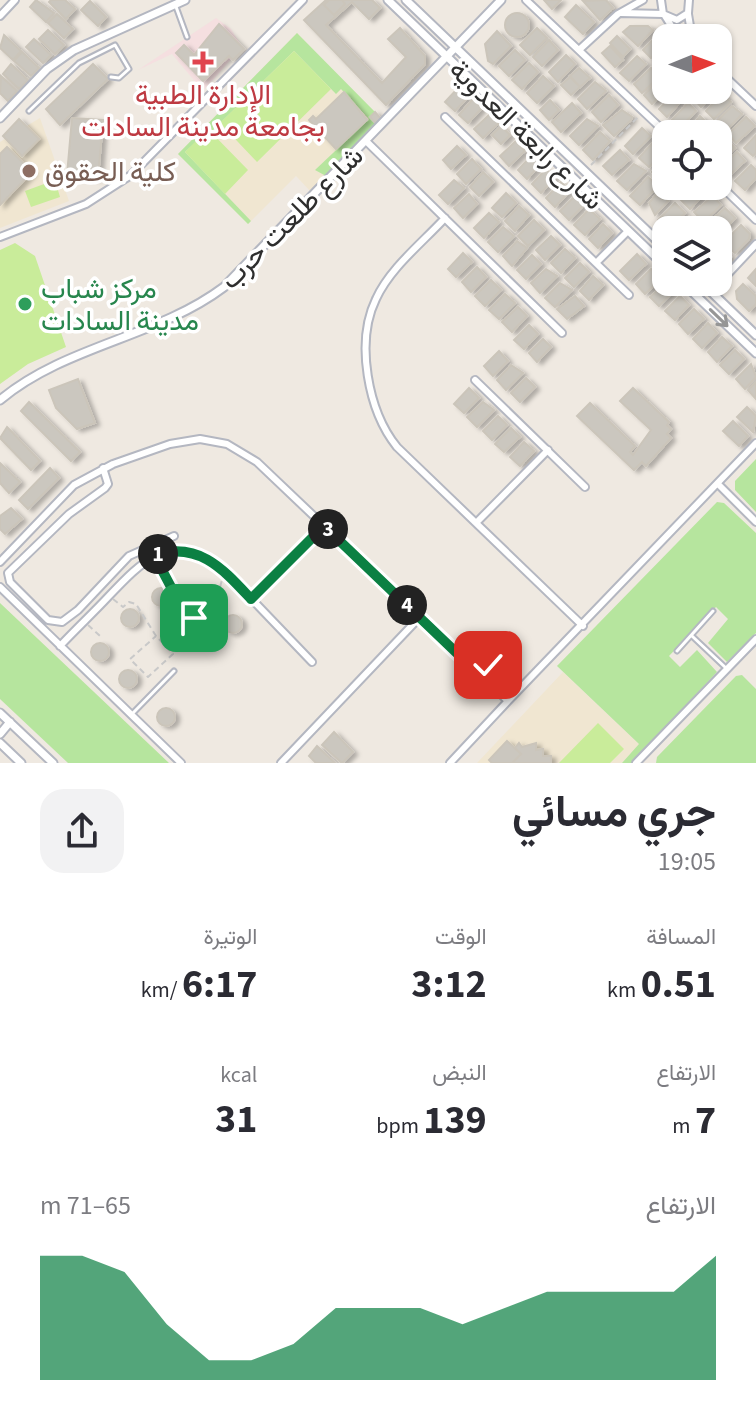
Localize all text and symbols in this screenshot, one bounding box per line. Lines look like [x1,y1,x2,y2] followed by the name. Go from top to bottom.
[652,24,732,104] north arrow
[652,24,732,296] map controls
[440,50,613,219] street label: شارع رابعة العدوية
[192,51,214,73] marker: الإدارة الطبية بجامعة مدينة السادات
[81,75,325,147] place label: الإدارة الطبية بجامعة مدينة السادات
[652,120,732,200] button: locate
[211,137,373,299] street label: شارع طلعت حرب
[45,152,176,192] place label: كلية الحقوق
[20,162,38,180] marker: كلية الحقوق
[652,216,732,296] button: layers
[41,269,199,341] place label: مركز شباب مدينة السادات
[16,295,34,313] marker: مركز شباب مدينة السادات
[709,308,729,327] one-way arrow
[308,509,348,549] pin: 3
[322,513,334,545] text: 3
[138,534,178,574] pin: 1
[152,538,164,570] text: 1
[160,584,228,652] pin
[387,585,427,625] pin: 4
[401,589,413,621] text: 4
[172,596,216,640] icon: arrive
[454,631,522,699] pin
[466,643,510,687] icon: check
[512,781,716,844] text: جري مسائي
[40,789,124,873] button: share
[658,843,716,880] text: 19:05
[204,921,257,953] text: الوتيرة
[435,921,487,953] text: الوقت
[646,921,716,953] text: المسافة
[182,956,257,1013] text: 6:17
[411,956,487,1013] text: 3:12
[641,956,716,1013] text: 0.51
[141,974,182,1006] text: /km
[607,974,641,1006] text: km
[432,1057,487,1089] text: النبض
[656,1057,716,1089] text: الارتفاع
[220,1059,257,1091] text: kcal
[215,1091,257,1148] text: 31
[423,1092,487,1149] text: 139
[695,1092,716,1149] text: 7
[376,1110,423,1142] text: bpm
[672,1110,695,1142] text: m
[40,1187,131,1224] text: 65–71 m
[645,1187,716,1224] text: الارتفاع

